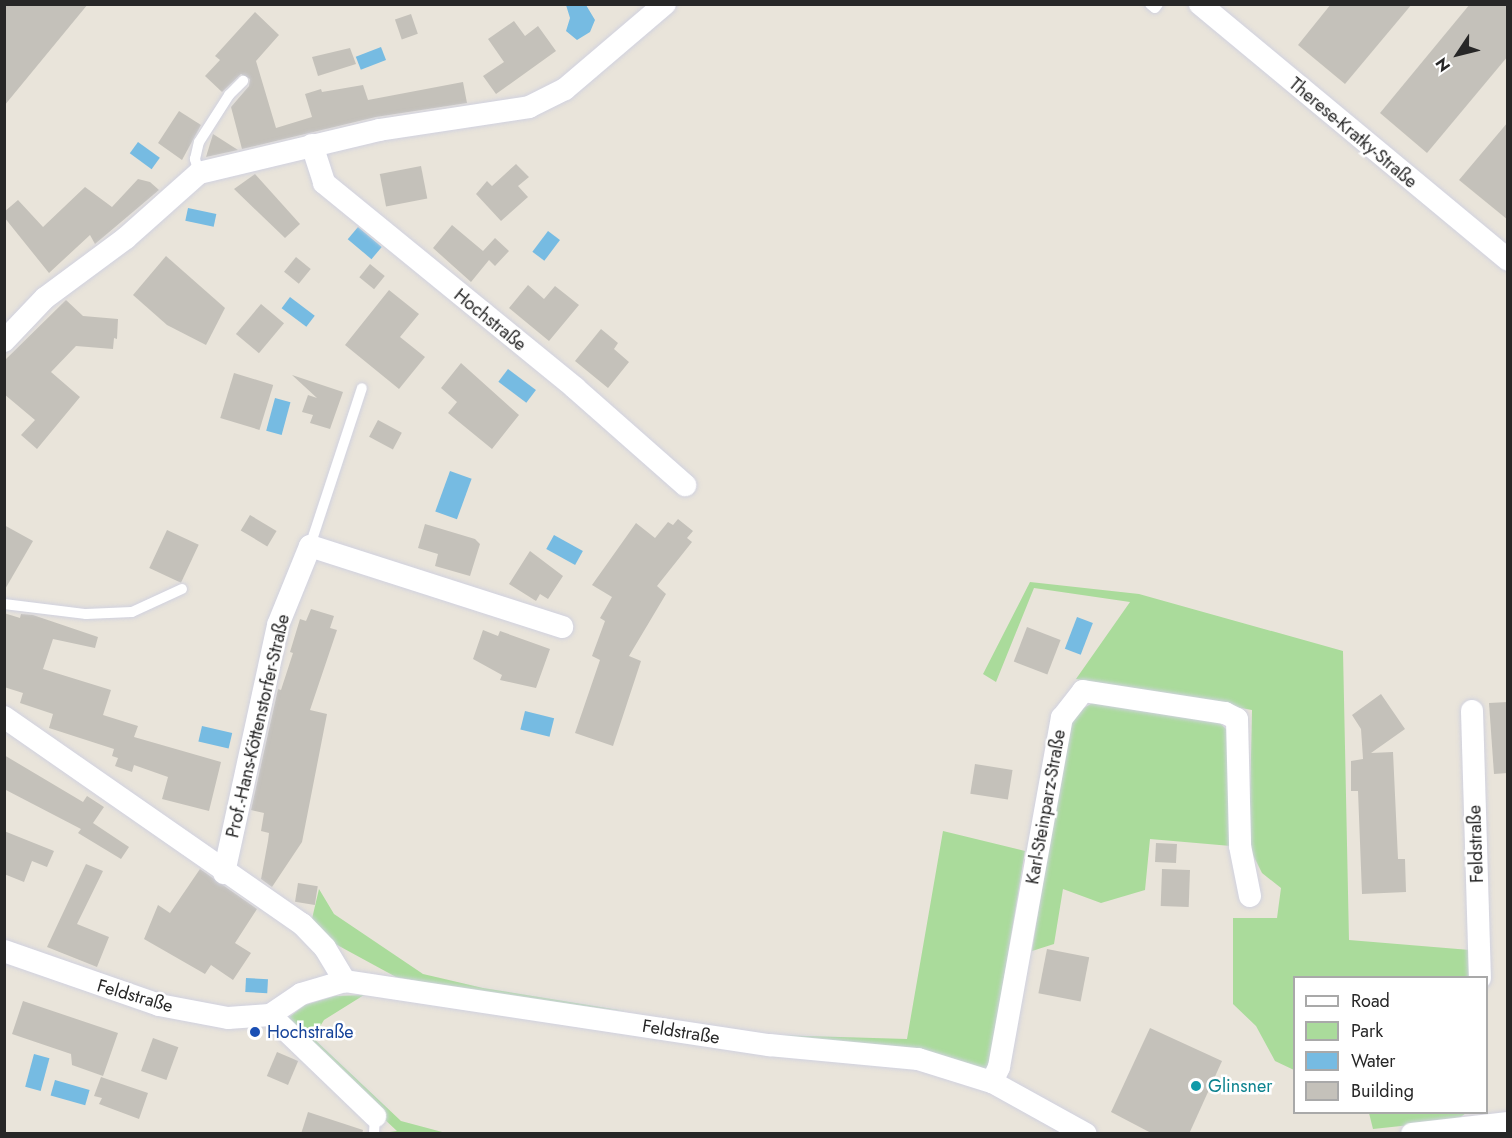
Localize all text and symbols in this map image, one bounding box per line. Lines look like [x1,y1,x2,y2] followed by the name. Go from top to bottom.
[1428,24,1488,84] north arrow
[1430,53,1456,76] text: N
[1285,73,1421,193] street label: Therese-Kratky-Straße
[450,284,530,356] street label: Hochstraße
[222,612,294,840] street label: Prof.-Hans-Köttenstorfer-Straße
[1022,728,1070,886] street label: Karl-Steinparz-Straße
[1464,805,1488,883] street label: Feldstraße
[95,975,175,1017] street label: Feldstraße
[1293,976,1488,1114] legend
[1351,988,1390,1014] text: Road
[641,1015,721,1049] street label: Feldstraße
[1351,1018,1383,1044] text: Park
[267,1021,354,1043] place label: Hochstraße
[248,1025,262,1039] marker: Hochstraße
[1351,1048,1395,1074] text: Water
[1208,1075,1272,1097] place label: Glinsner
[1351,1078,1414,1104] text: Building
[1189,1079,1203,1093] marker: Glinsner

